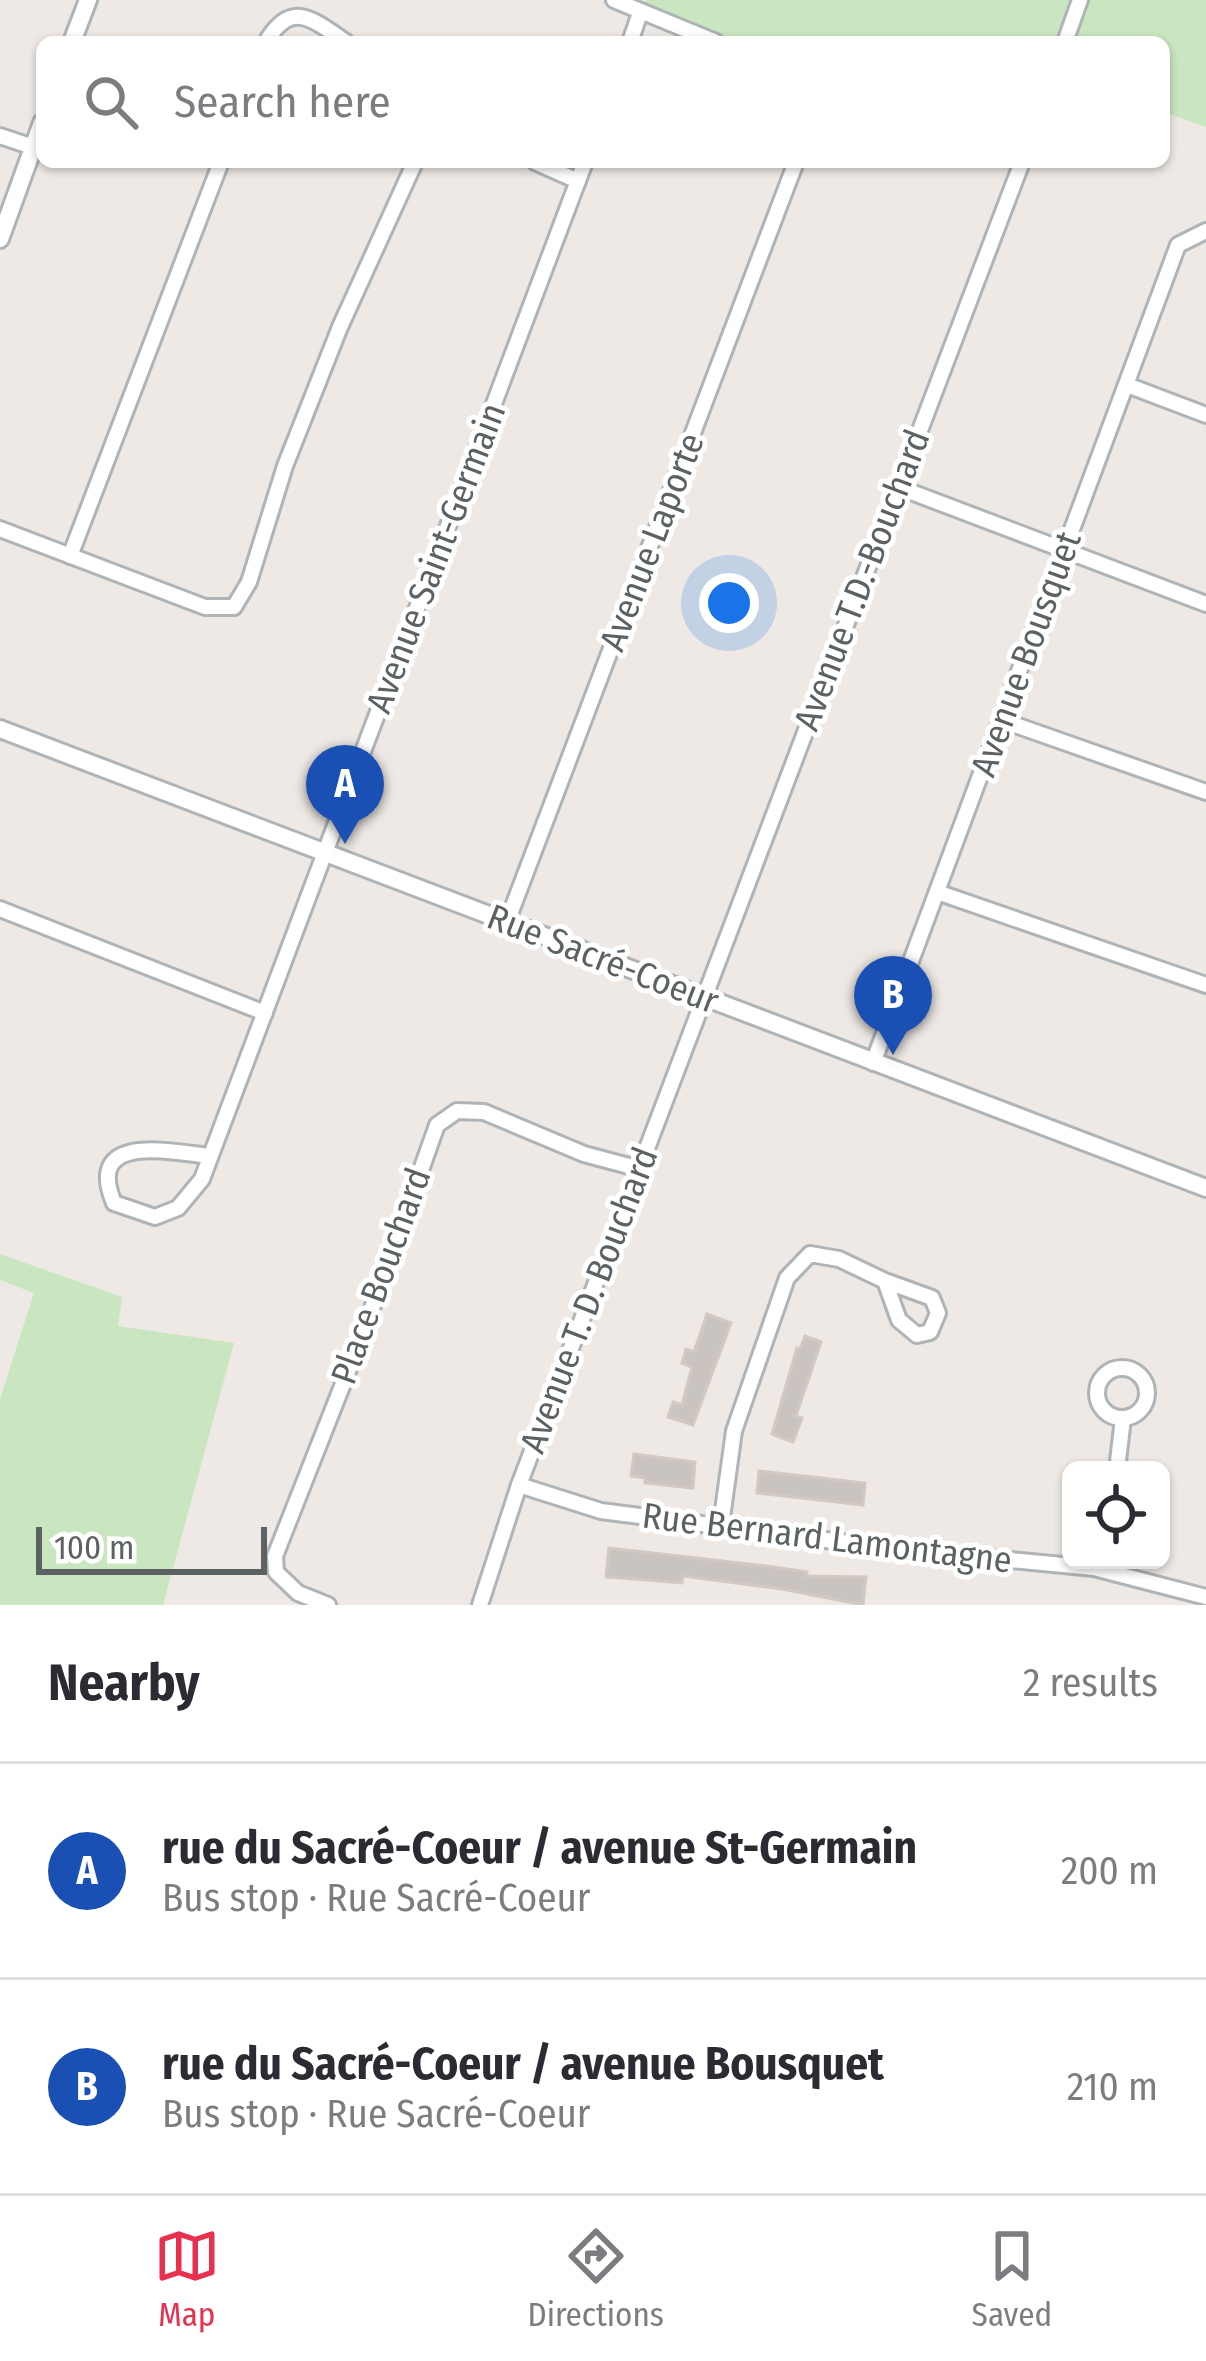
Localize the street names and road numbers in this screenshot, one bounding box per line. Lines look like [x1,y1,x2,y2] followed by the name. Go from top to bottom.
[357,397,515,719] street label: Avenue Saint-Germain
[784,423,940,737] street label: Avenue T.D.-Bouchard
[590,427,714,657] street label: Avenue Laporte
[961,525,1091,782] street label: Avenue Bousquet
[481,895,725,1023] street label: Rue Sacré-Coeur
[510,1141,668,1459] street label: Avenue T. D. Bouchard
[322,1162,440,1390] street label: Place Bouchard
[640,1493,1014,1583] street label: Rue Bernard Lamontagne

